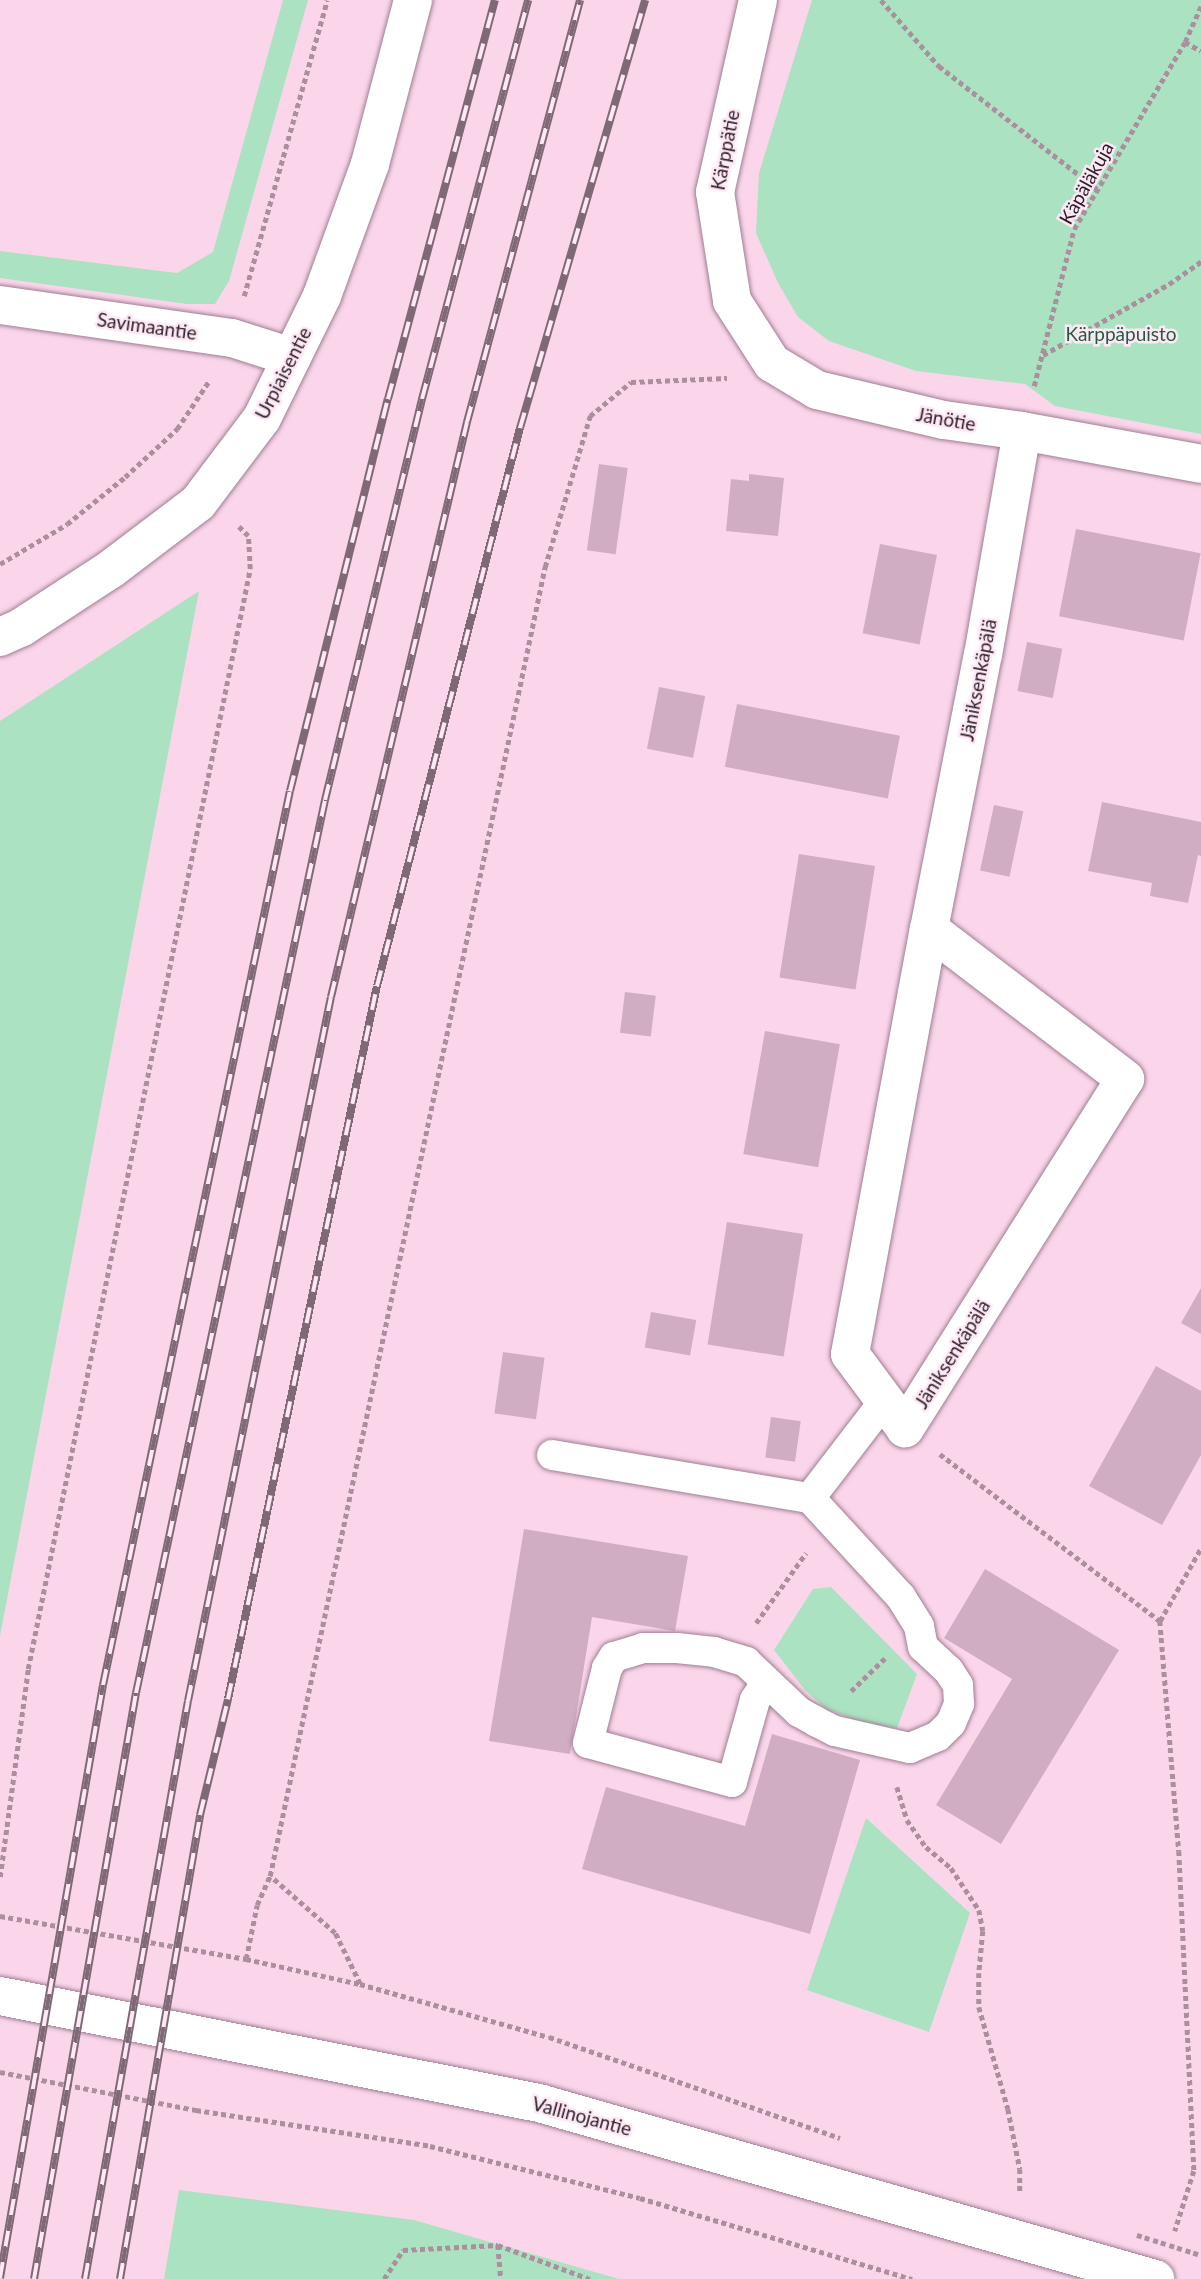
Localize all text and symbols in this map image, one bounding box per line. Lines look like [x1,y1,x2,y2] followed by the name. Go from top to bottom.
[706,108,744,192] street label: Kärppätie
[1054,138,1118,228] street label: Käpäläkuja
[96,308,198,344] street label: Savimaantie
[250,323,316,423] street label: Urpiaisentie
[1065,323,1177,345] park label: Kärppäpuisto
[914,403,978,435] street label: Jänötie
[955,617,1001,743] street label: Jäniksenkäpälä
[910,1295,994,1413] street label: Jäniksenkäpälä
[530,2092,634,2140] street label: Vallinojantie

